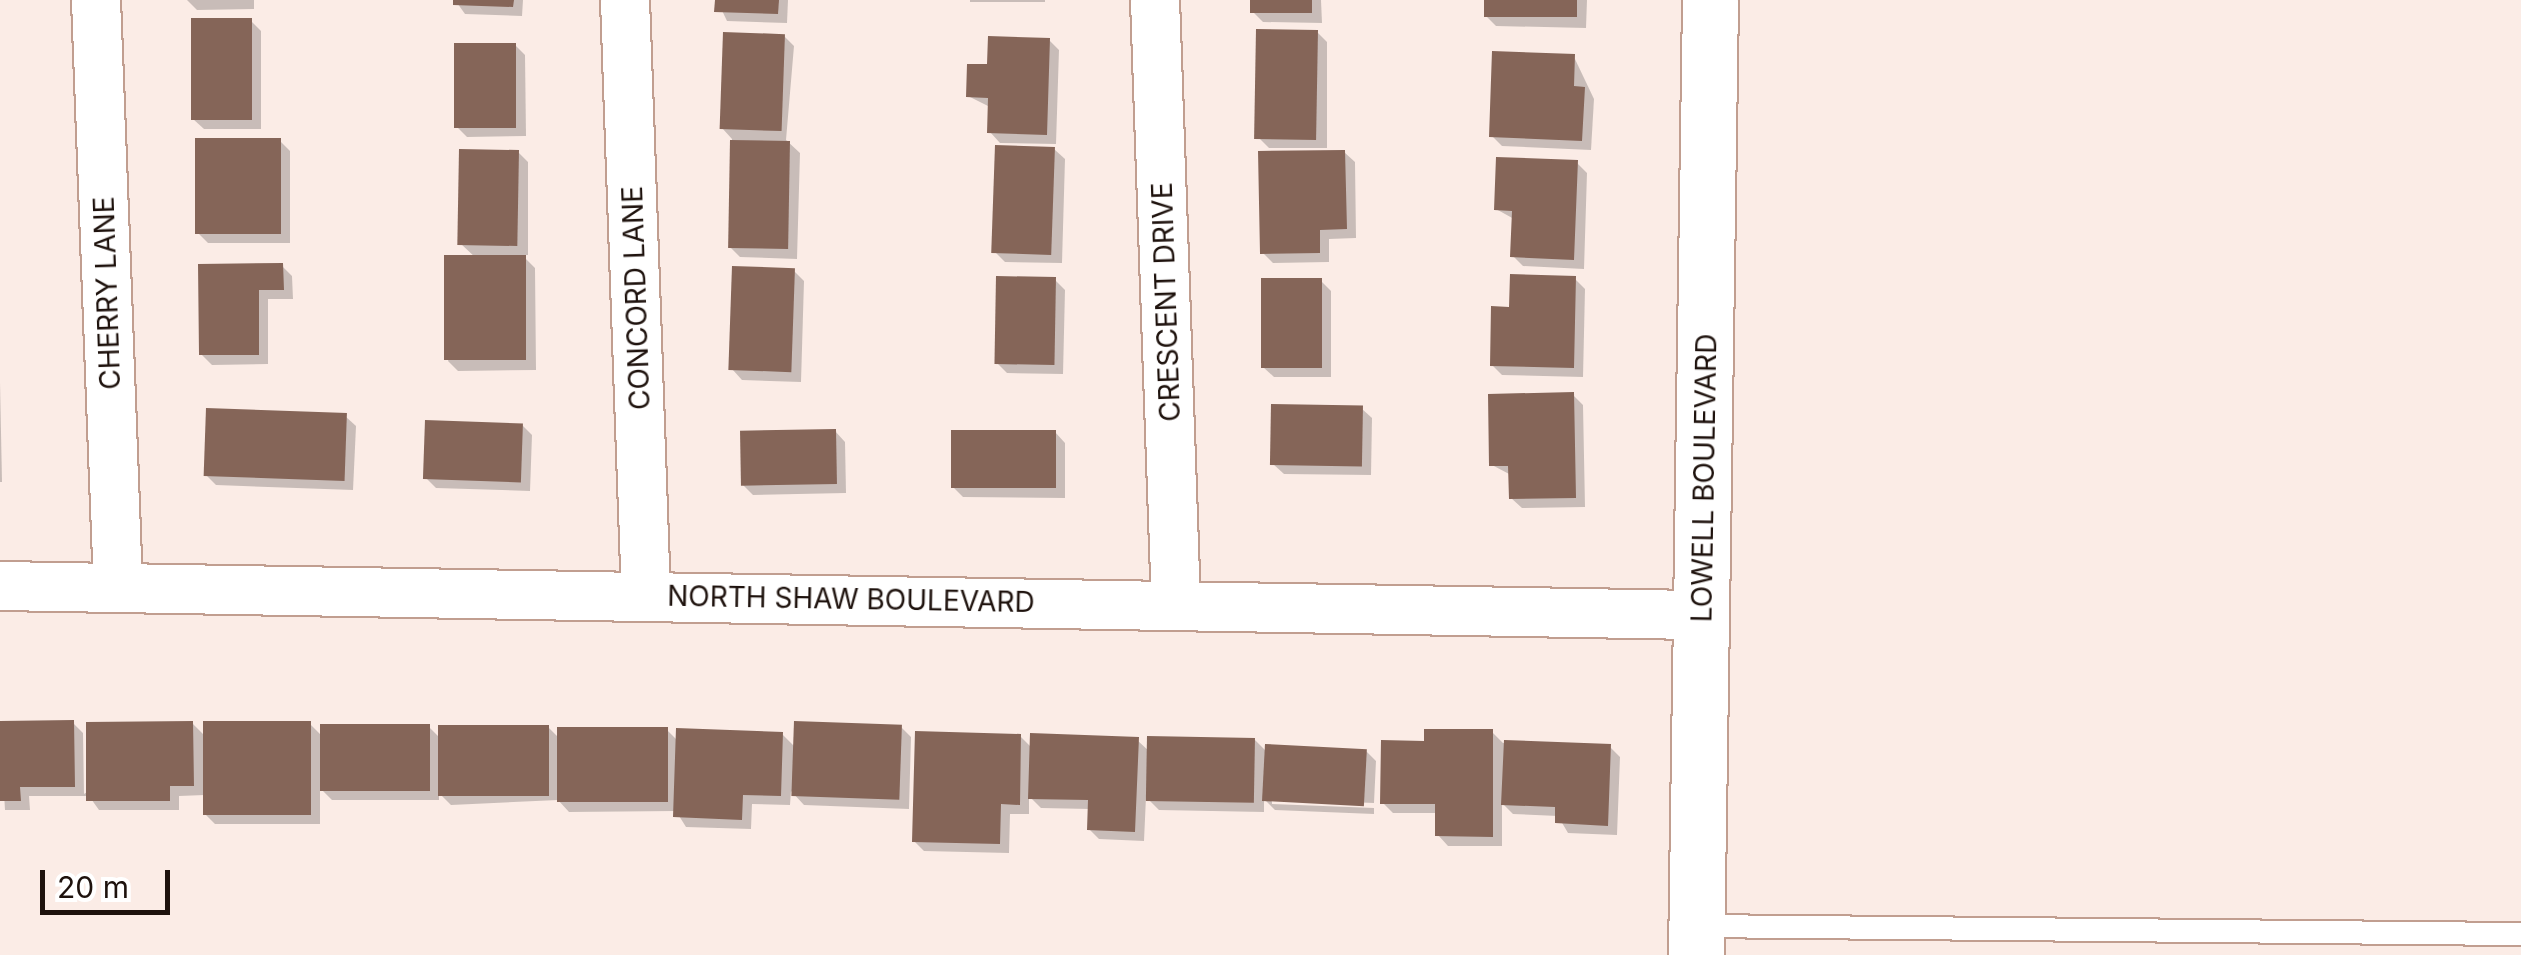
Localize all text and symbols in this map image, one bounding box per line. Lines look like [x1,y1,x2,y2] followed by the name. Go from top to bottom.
[1145,182,1187,422] street label: CRESCENT DRIVE
[615,185,657,411] street label: CONCORD LANE
[87,196,127,390] street label: CHERRY LANE
[1685,333,1723,623] street label: LOWELL BOULEVARD
[667,579,1035,619] street label: NORTH SHAW BOULEVARD
[45,850,175,912] scale bar
[57,869,129,905] text: 20 m

